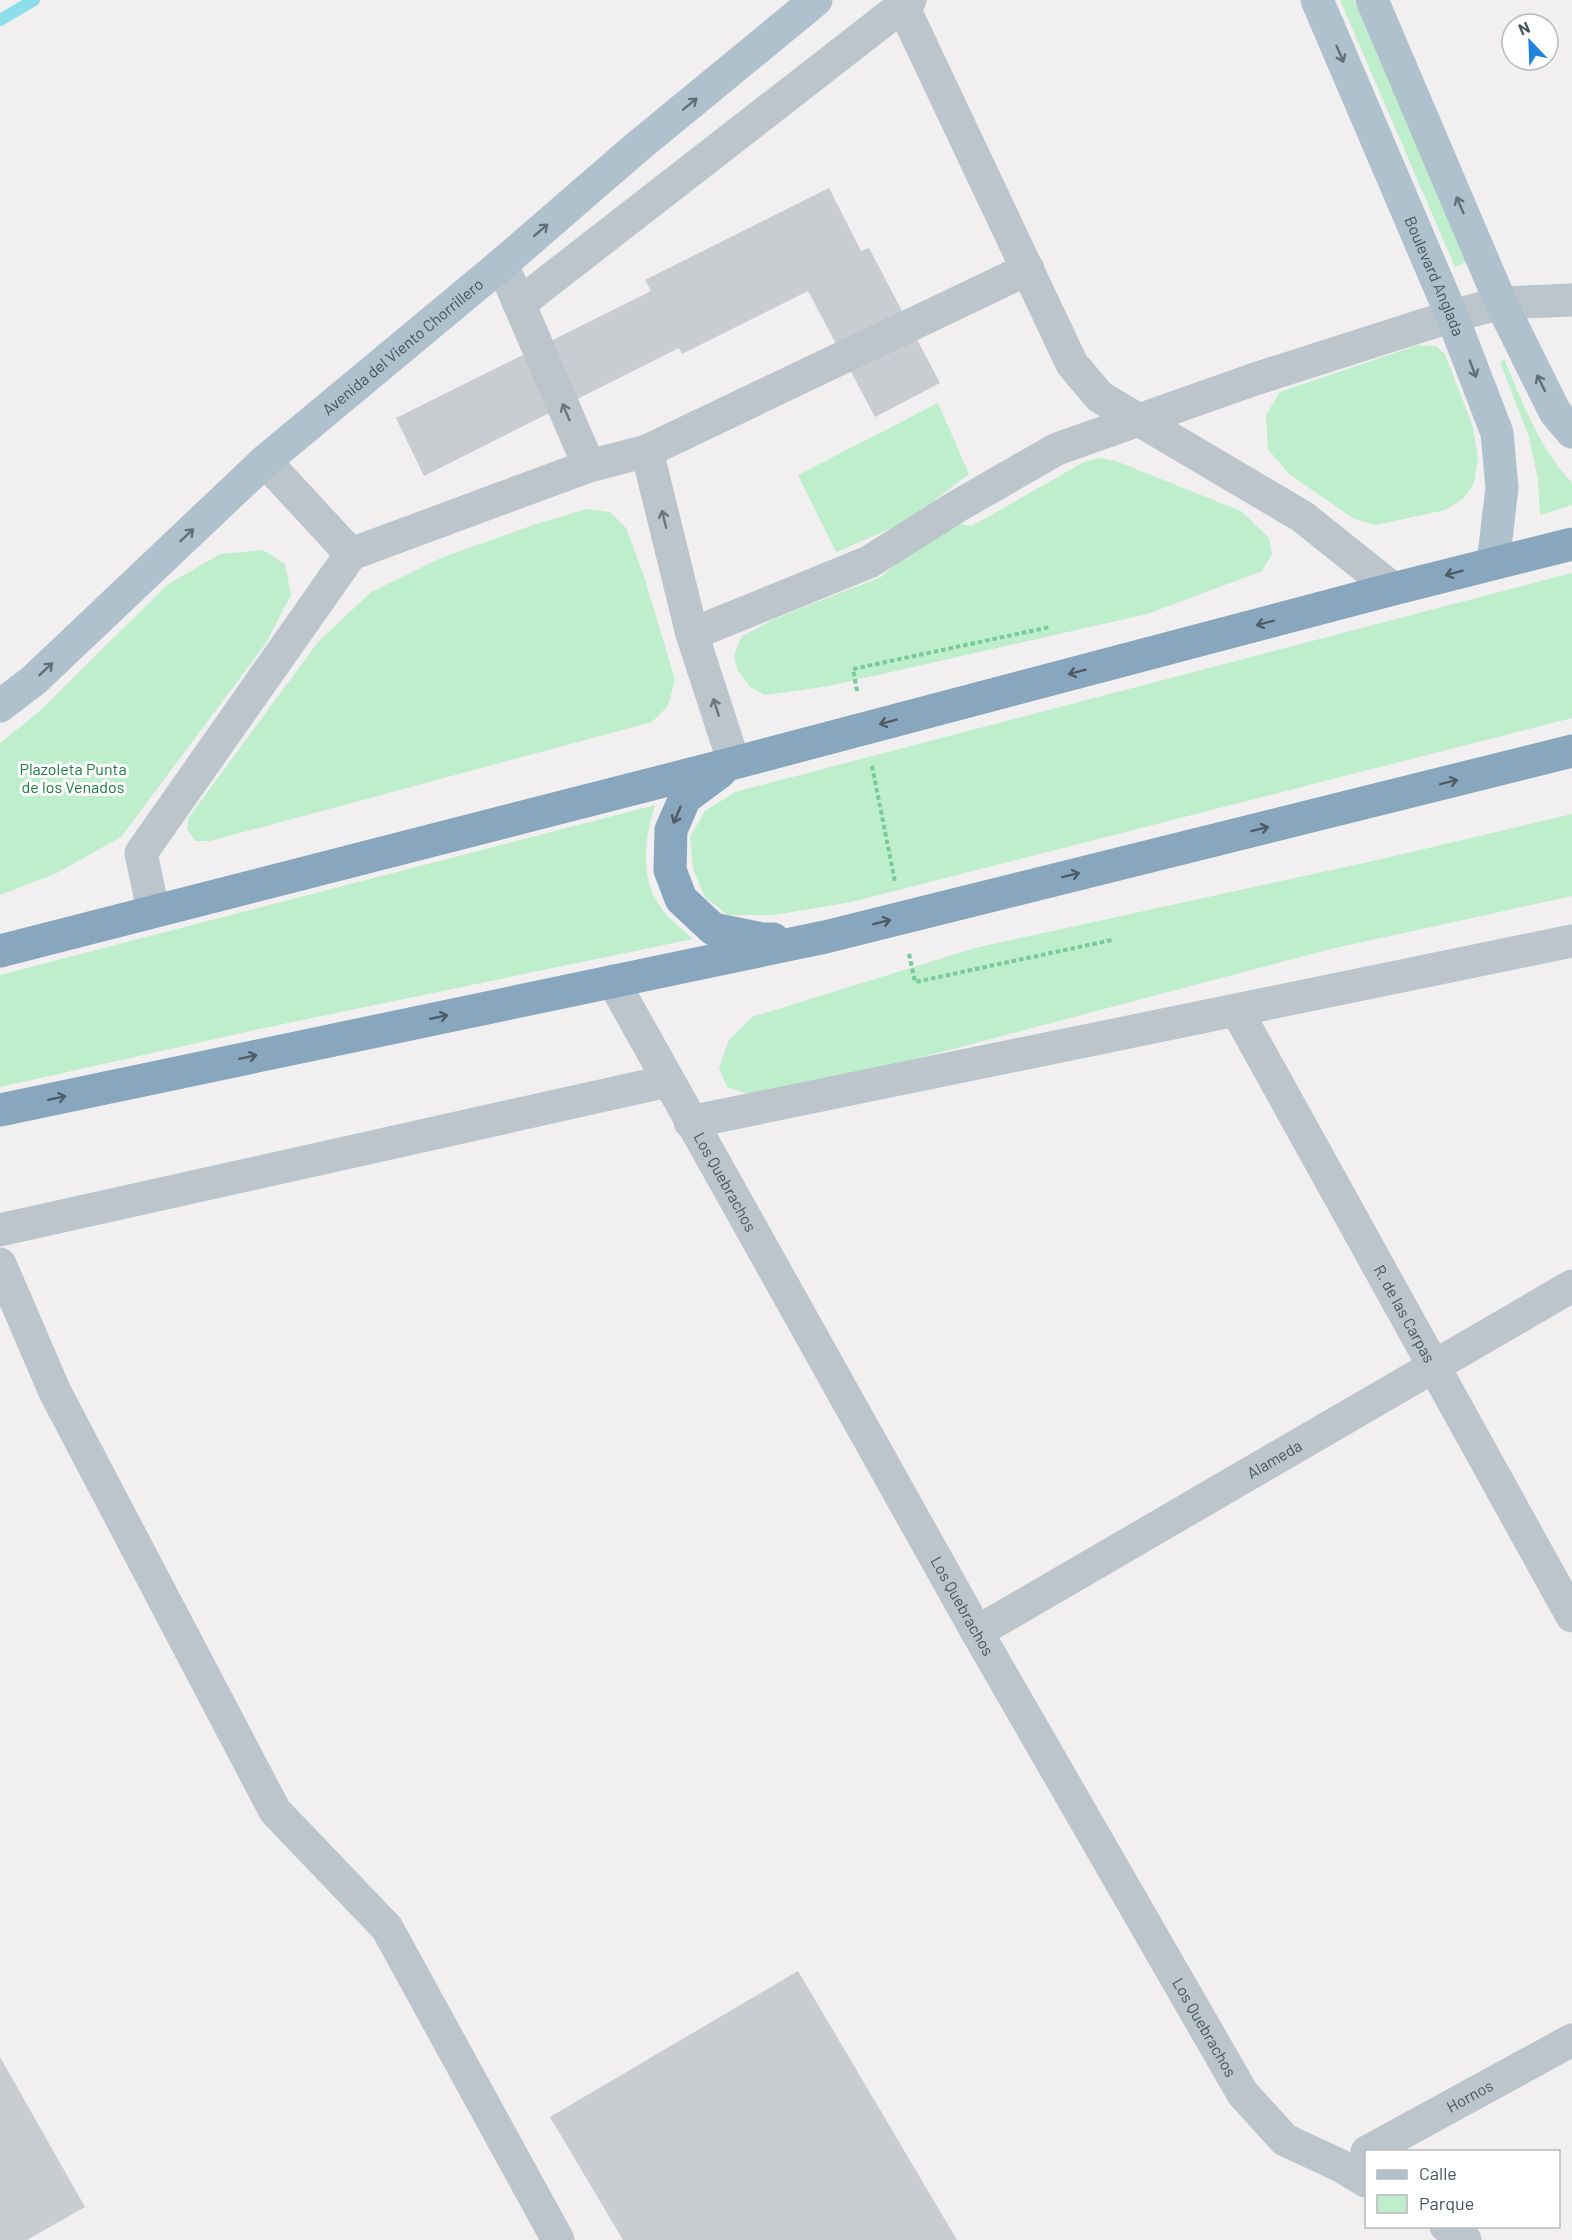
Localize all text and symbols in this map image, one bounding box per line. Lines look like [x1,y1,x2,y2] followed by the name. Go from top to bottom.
[1500,12,1560,72] north arrow
[1515,17,1533,39] text: N
[1335,44,1346,62] one-way arrow
[682,97,698,110] one-way arrow
[1454,197,1465,215] one-way arrow
[1401,213,1469,338] street label: Boulevard Anglada
[533,223,548,237] one-way arrow
[318,274,487,419] street label: Avenida del Viento Chorrillero
[1468,359,1479,378] one-way arrow
[1534,374,1546,392] one-way arrow
[560,403,571,422] one-way arrow
[657,510,669,529] one-way arrow
[179,529,194,543] one-way arrow
[1445,568,1464,580] one-way arrow
[1256,617,1275,629] one-way arrow
[38,662,53,677] one-way arrow
[1068,667,1087,679] one-way arrow
[710,698,721,717] one-way arrow
[879,717,898,728] one-way arrow
[19,759,127,796] park label: Plazoleta Punta de los Venados
[1440,775,1459,787] one-way arrow
[671,806,683,824] one-way arrow
[1250,822,1269,834] one-way arrow
[1061,869,1080,881] one-way arrow
[872,916,891,928] one-way arrow
[428,1011,448,1022] one-way arrow
[238,1051,257,1062] one-way arrow
[47,1092,66,1103] one-way arrow
[690,1128,761,1235] street label: Los Quebrachos
[1370,1261,1440,1366] street label: R. de las Carpas
[1243,1435,1305,1482] street label: Alameda
[927,1553,998,1659] street label: Los Quebrachos
[1169,1974,1241,2080] street label: Los Quebrachos
[1443,2075,1496,2116] street label: Hornos
[1365,2150,1560,2228] legend
[1419,2162,1457,2184] text: Calle
[1419,2192,1474,2214] text: Parque

